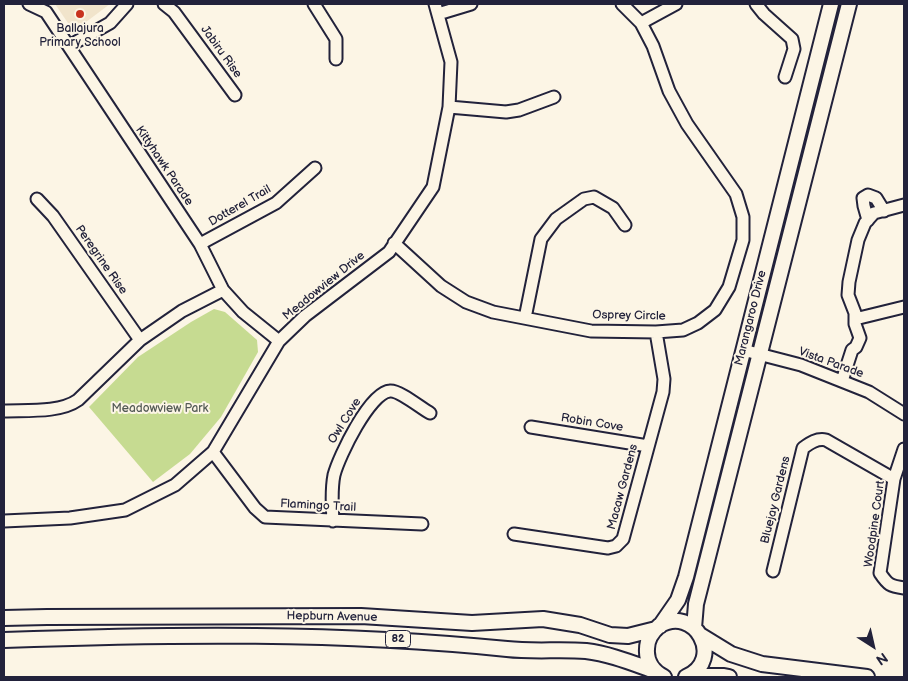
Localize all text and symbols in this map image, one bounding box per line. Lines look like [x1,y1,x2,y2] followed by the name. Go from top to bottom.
[74,8,86,20] marker: Ballajura Primary School
[39,22,121,50] place label: Ballajura Primary School
[197,23,245,81] street label: Jabiru Rise
[132,124,196,208] street label: Kittyhawk Parade
[206,182,274,230] street label: Dotterel Trail
[72,223,130,297] street label: Peregrine Rise
[280,249,368,323] street label: Meadowview Drive
[732,269,770,367] street label: Marangaroo Drive
[592,308,666,324] street label: Osprey Circle
[796,345,866,381] street label: Vista Parade
[325,396,365,446] street label: Owl Cove
[112,402,208,416] park label: Meadowview Park
[560,411,624,435] street label: Robin Cove
[605,443,641,531] street label: Macaw Gardens
[758,455,794,545] street label: Bluejay Gardens
[862,480,888,568] street label: Woodpine Court
[280,497,356,515] street label: Flamingo Trail
[286,609,378,625] street label: Hepburn Avenue
[848,621,898,671] north arrow
[386,630,410,648] road number: 82
[873,649,891,669] text: N

